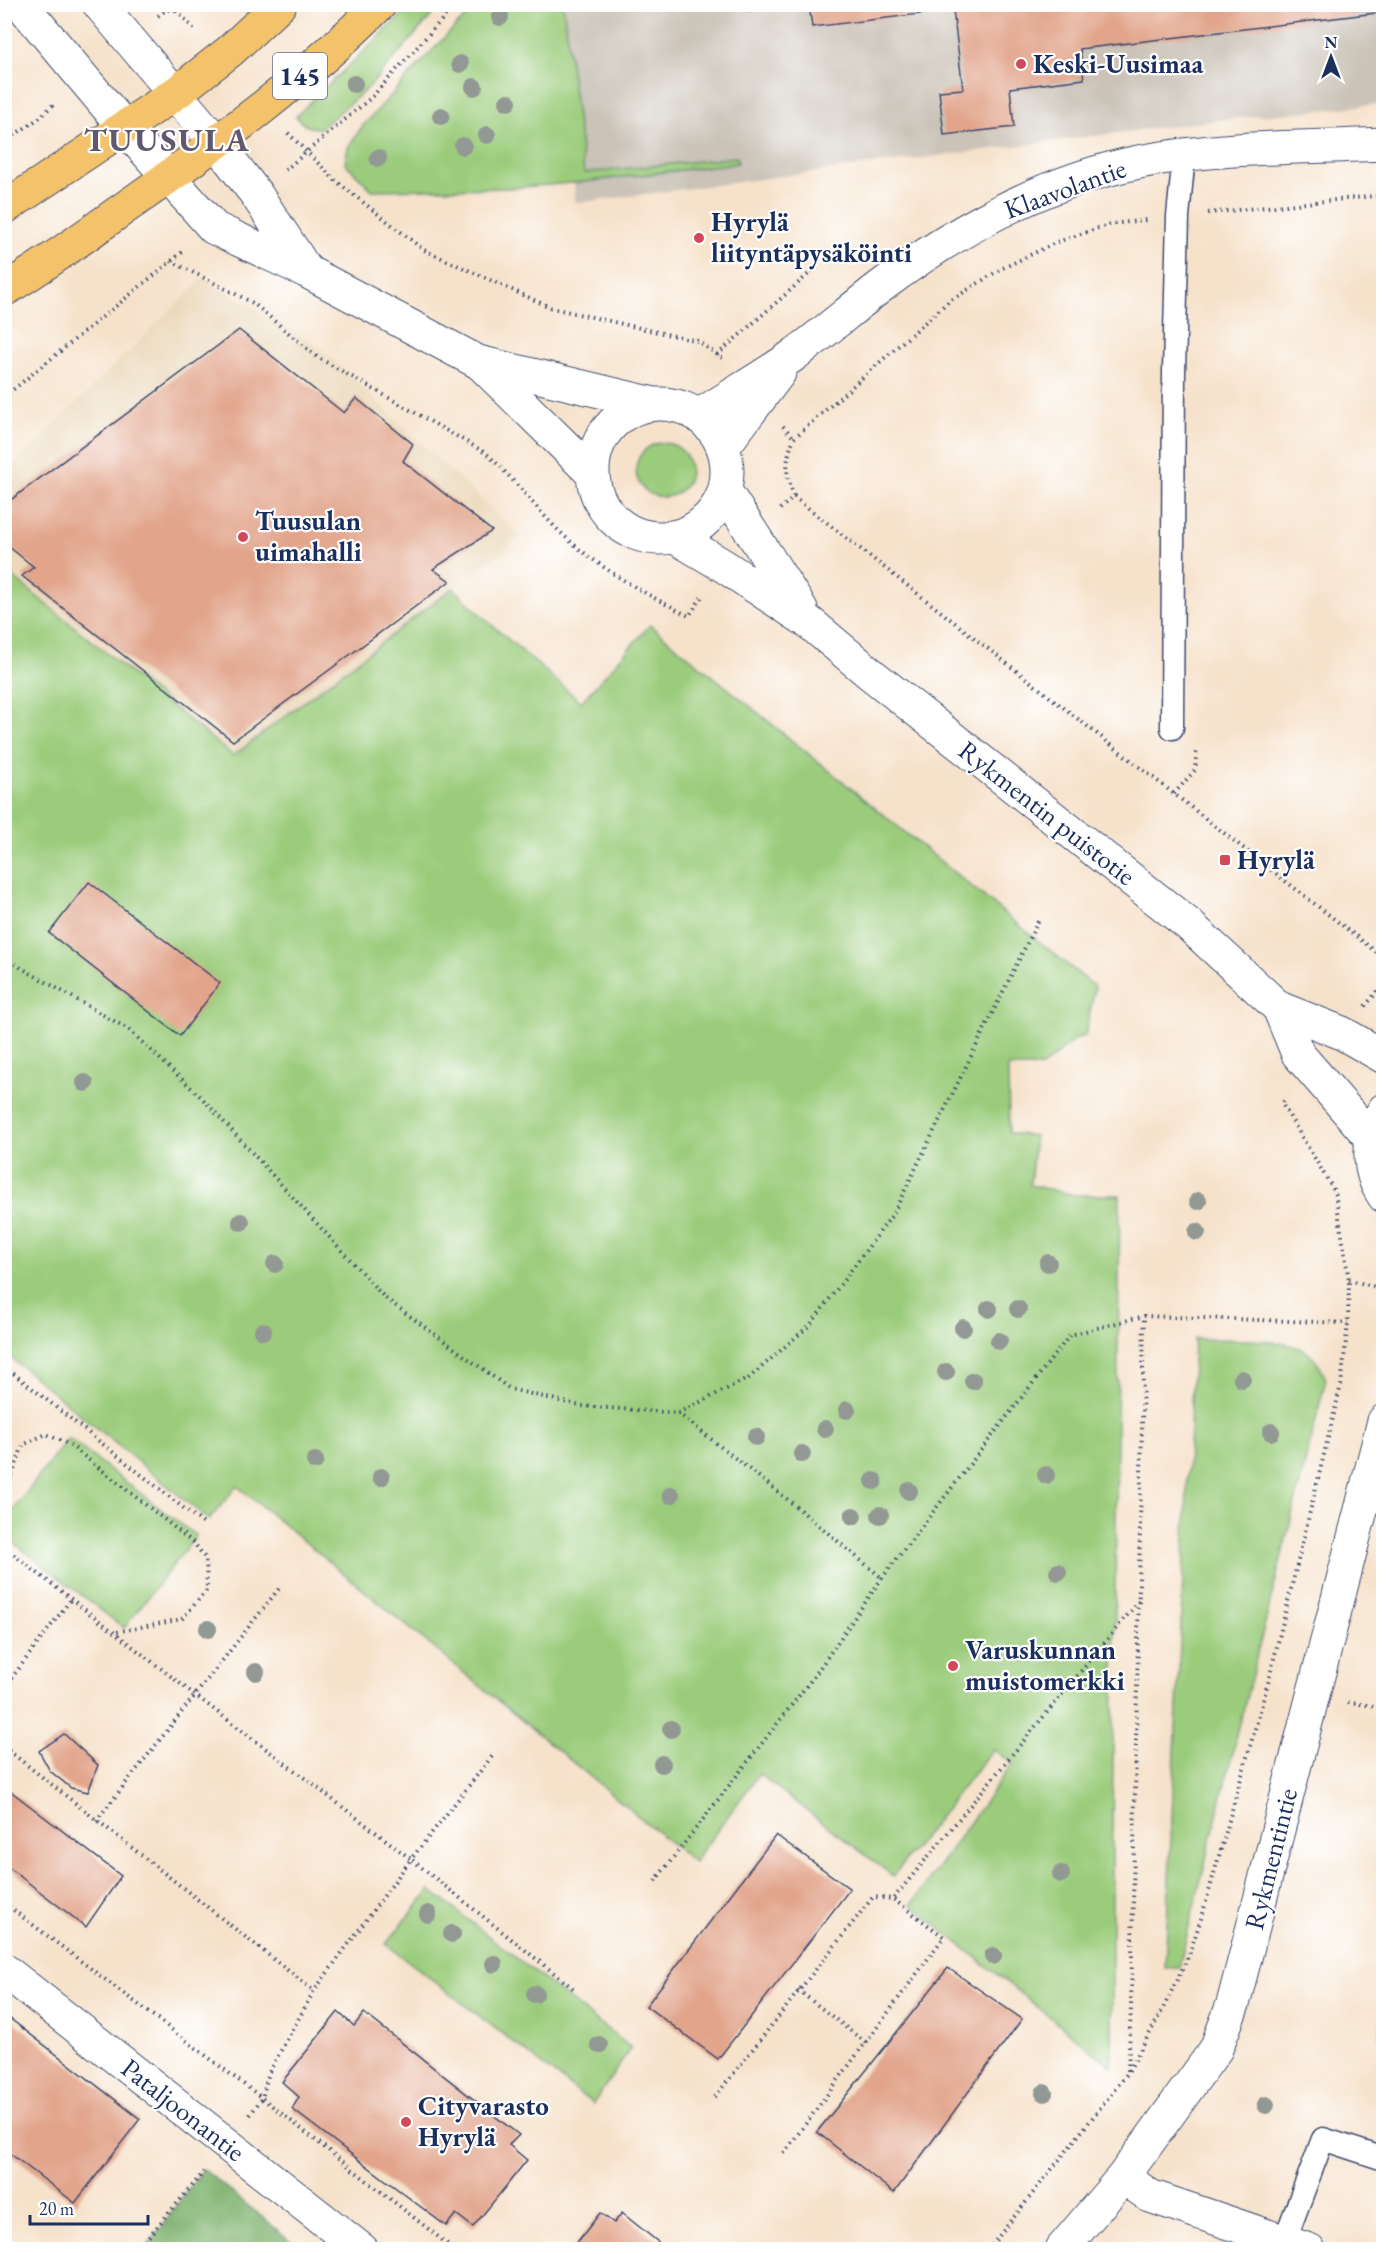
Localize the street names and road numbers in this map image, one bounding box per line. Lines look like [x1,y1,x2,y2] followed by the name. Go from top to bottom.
[273,53,327,99] road number: 145
[999,150,1131,227] street label: Klaavolantie
[952,733,1143,893] street label: Rykmentin puistotie
[1236,1785,1305,1933] street label: Rykmentintie
[114,2050,252,2169] street label: Pataljoonantie

